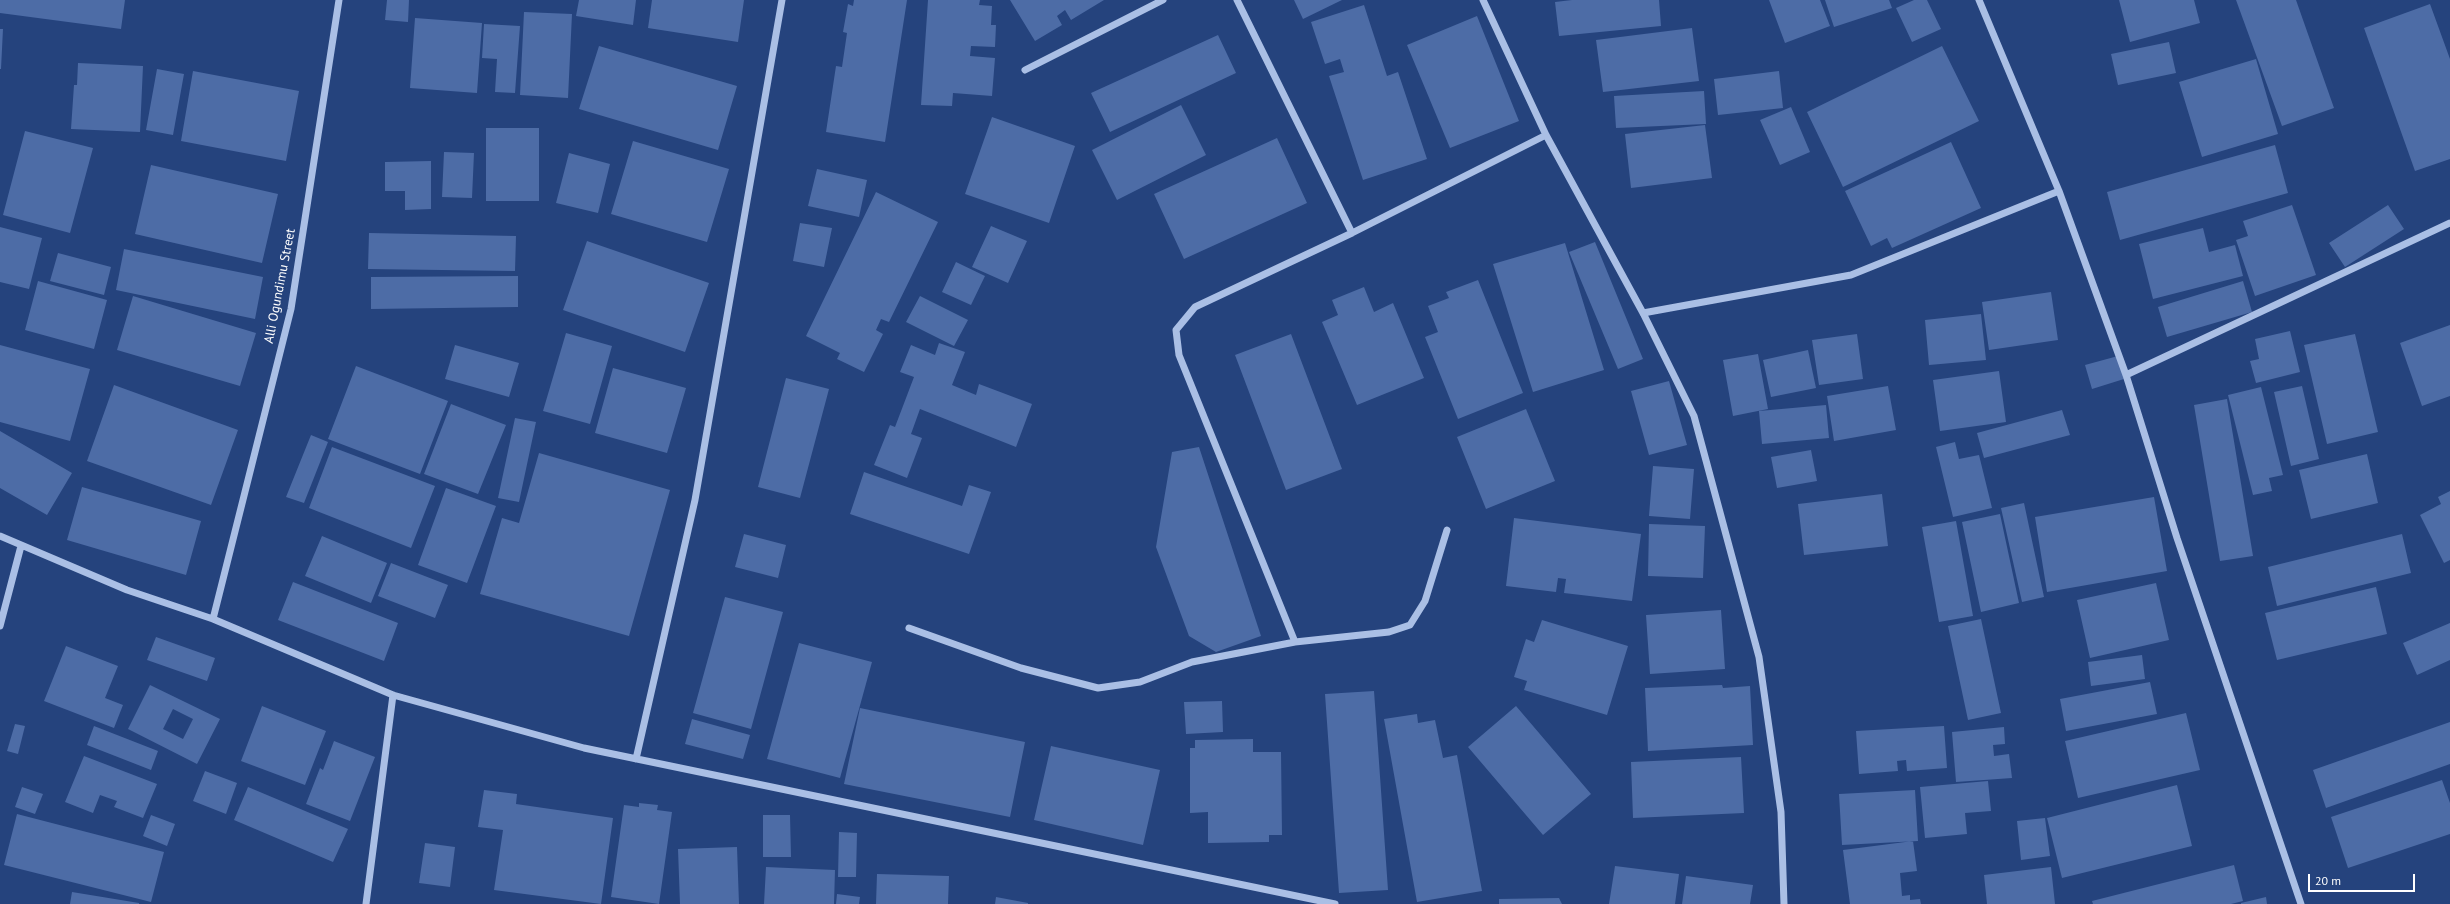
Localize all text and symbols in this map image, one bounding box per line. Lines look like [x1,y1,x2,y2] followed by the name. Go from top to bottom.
[261,227,299,345] street label: Alli Ogundimu Street
[2310,866,2417,892] scale bar
[2315,873,2341,888] text: 20 m

